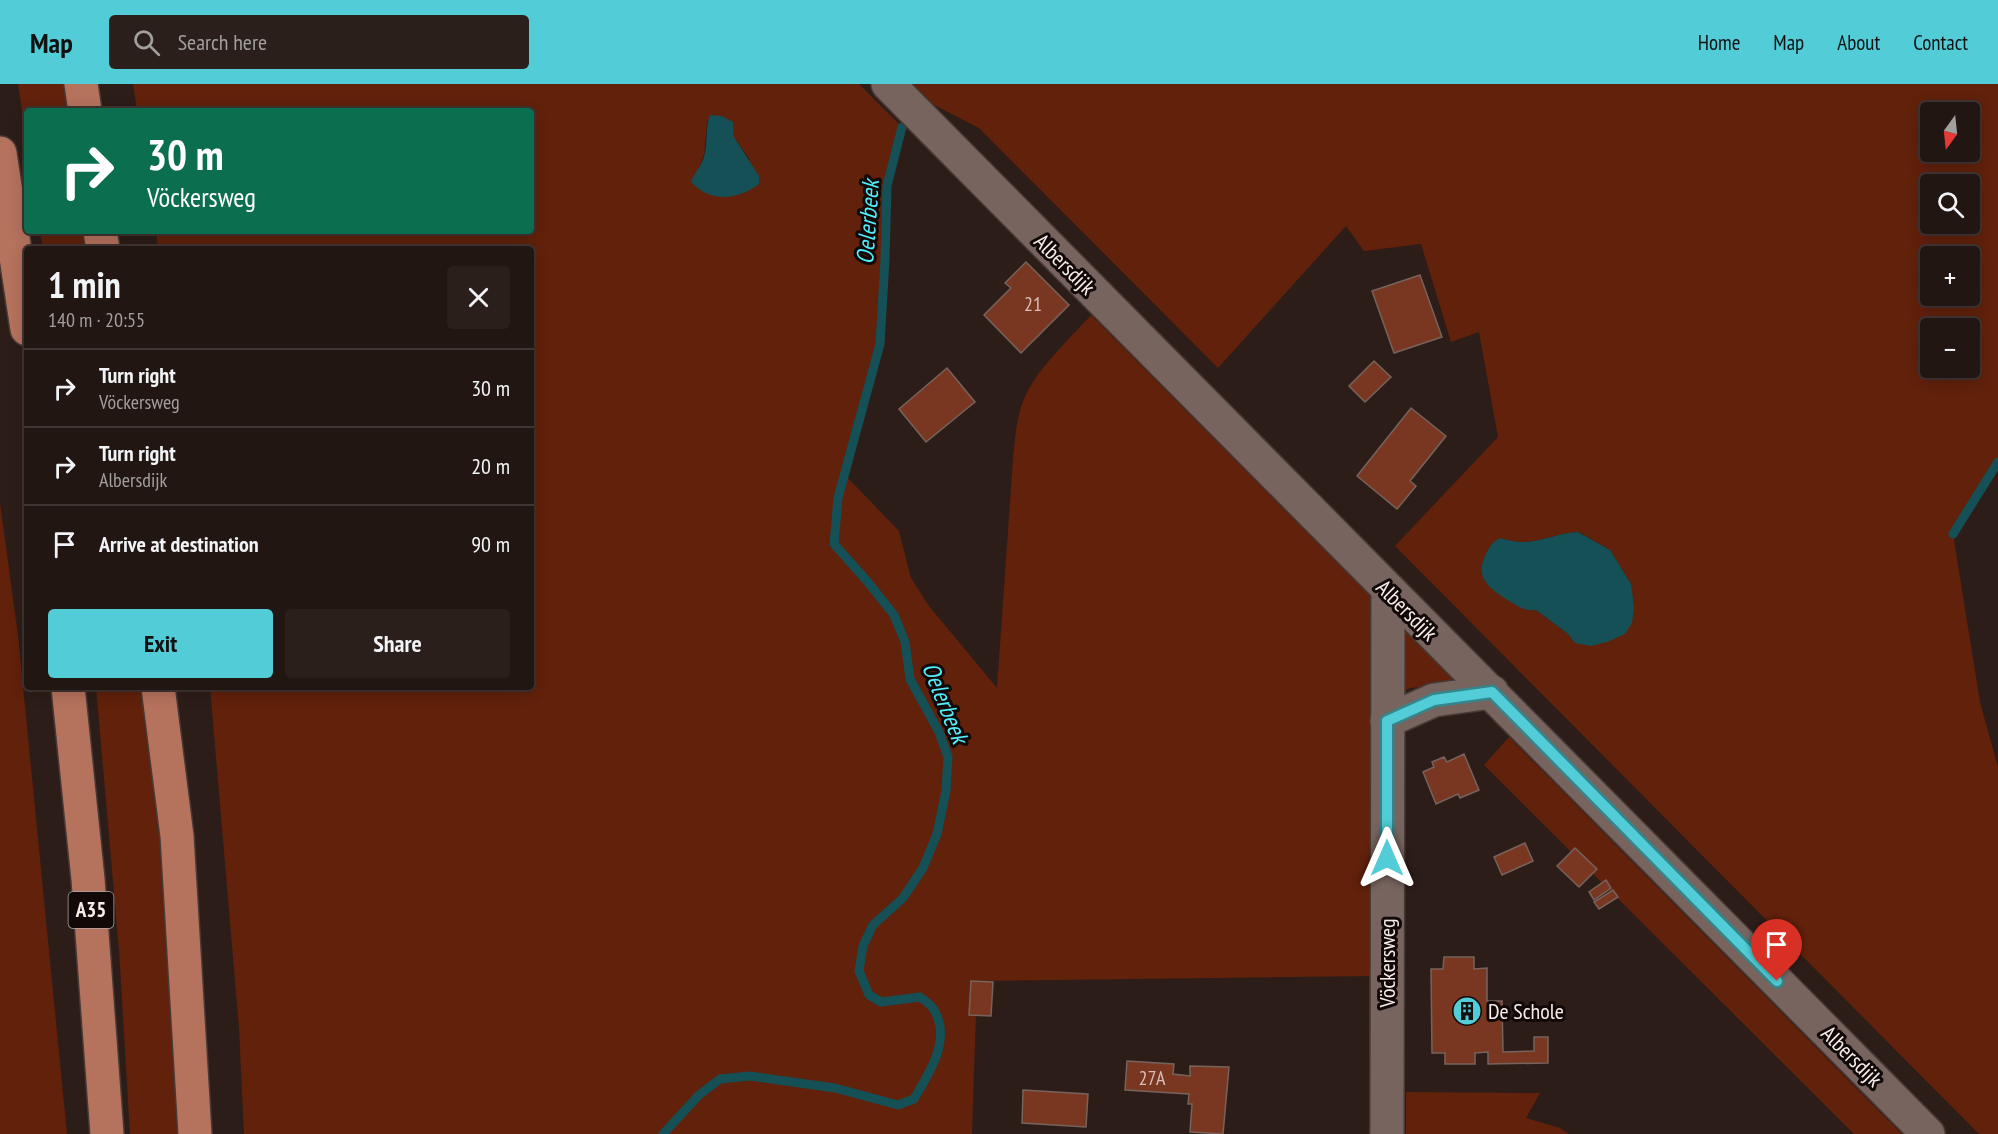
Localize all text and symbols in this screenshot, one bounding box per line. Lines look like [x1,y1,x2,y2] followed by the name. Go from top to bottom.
[109,15,529,69] search box
[30,24,73,61] text: Map
[130,26,163,59] icon: search
[178,28,267,56] text: Search here
[1698,29,1740,56] text: Home
[1773,29,1804,56] text: Map
[1837,29,1880,56] text: About
[1913,29,1968,56] text: Contact
[1920,102,1980,162] north arrow
[1920,102,1980,378] map controls
[147,127,224,182] text: 30 m
[48,132,126,210] icon: right
[1920,174,1980,234] button: search
[849,176,886,265] water label: Oelerbeek
[147,180,256,214] text: Vöckersweg
[1029,228,1102,301] street label: Albersdijk
[1920,246,1980,306] button: +
[48,261,121,308] text: 1 min
[447,266,510,329] button: close
[1024,291,1042,317] house number: 21
[48,307,145,333] text: 140 m · 20:55
[1920,318,1980,378] button: −
[99,361,176,389] text: Turn right
[48,372,81,405] icon: right
[471,374,510,402] text: 30 m
[99,389,180,415] text: Vöckersweg
[99,439,176,467] text: Turn right
[48,450,81,483] icon: right
[471,452,510,480] text: 20 m
[99,467,167,493] text: Albersdijk
[48,528,81,561] icon: arrive
[99,530,259,558] text: Arrive at destination
[471,530,510,558] text: 90 m
[1371,574,1444,647] street label: Albersdijk
[48,609,273,678] button: Exit
[285,609,510,678] button: Share
[915,658,977,750] water label: Oelerbeek
[1355,826,1419,890] position arrow
[68,892,113,928] road number: A35
[1373,919,1401,1008] street label: Vöckersweg
[1751,919,1802,981] pin
[1760,928,1793,961] icon: arrive
[1451,995,1483,1027] building icon: De Schole
[1488,997,1564,1025] place label: De Schole
[1816,1020,1889,1093] street label: Albersdijk
[1138,1065,1166,1091] house number: 27A

